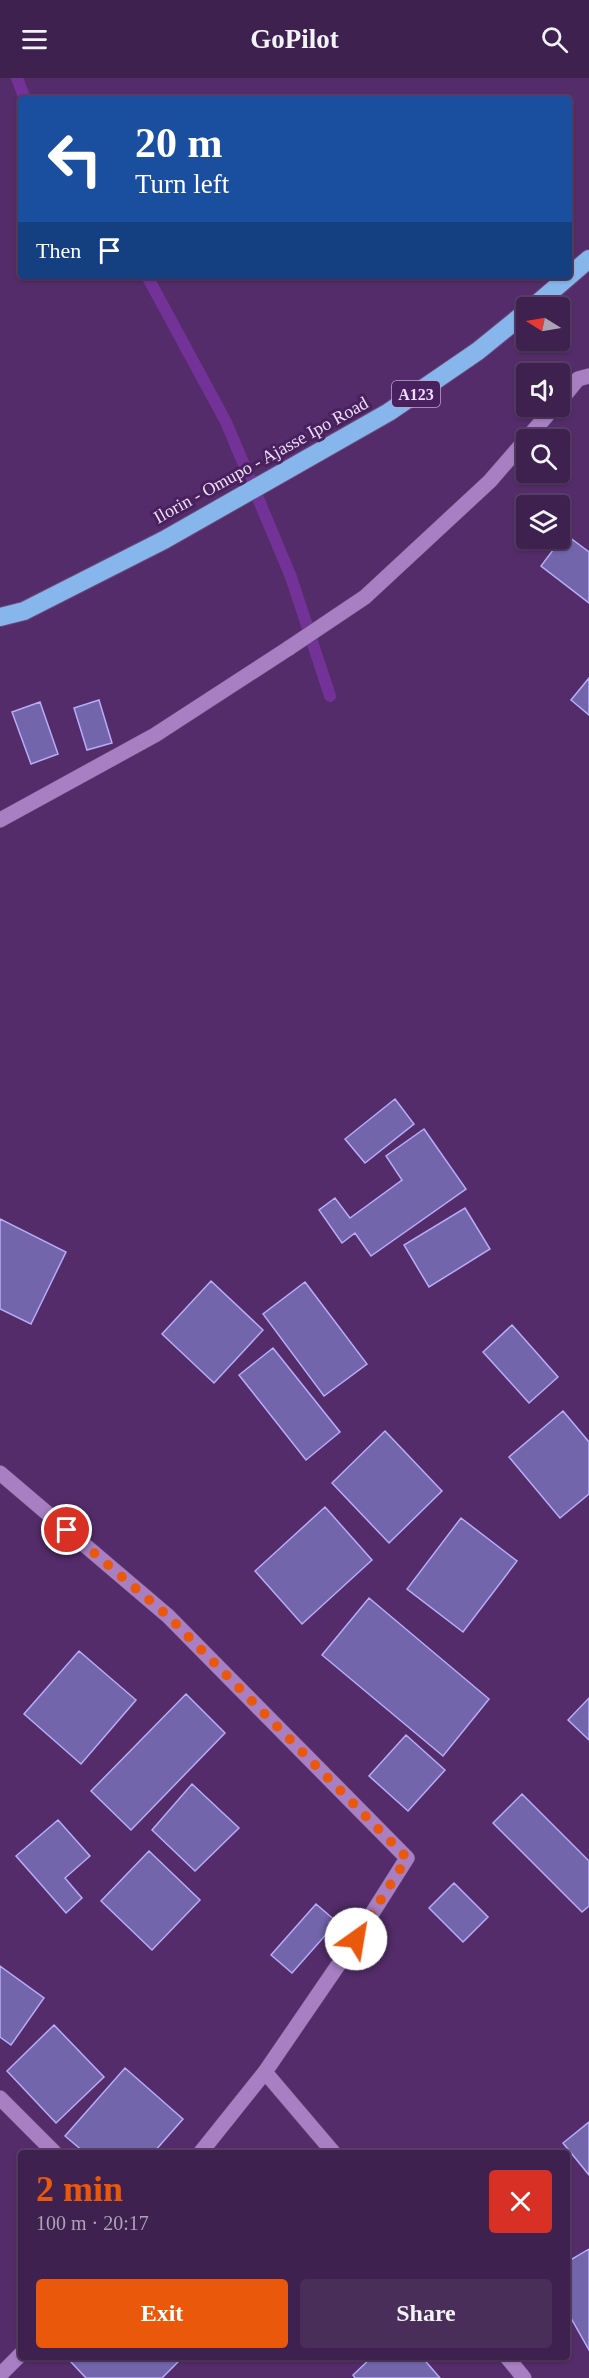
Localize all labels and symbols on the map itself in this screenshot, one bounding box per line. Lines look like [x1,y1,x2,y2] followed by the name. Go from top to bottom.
[516,297,570,351] north arrow
[392,381,440,407] road number: A123
[150,393,372,527] street label: Ilorin - Omupo - Ajasse Ipo Road
[41,1504,92,1555] pin
[324,1907,388,1971] position arrow

